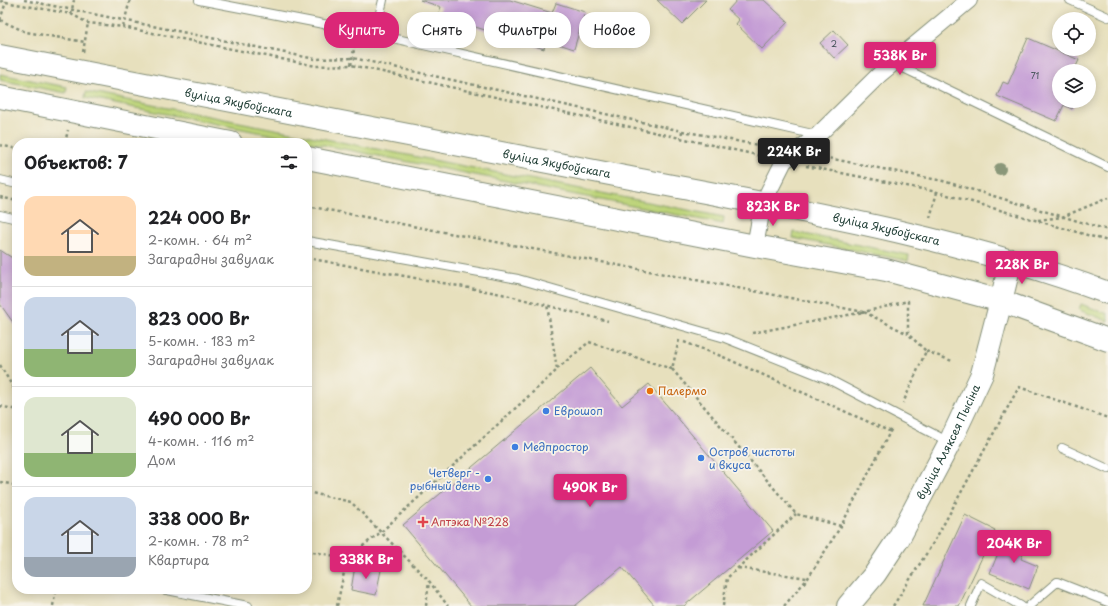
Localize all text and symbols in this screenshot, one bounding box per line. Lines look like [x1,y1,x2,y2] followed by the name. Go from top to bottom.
[324,12,399,48] chip: Купить
[407,12,476,48] chip: Снять
[484,12,571,48] chip: Фильтры
[579,12,650,48] chip: Новое
[1052,12,1096,108] map controls
[1052,12,1096,56] button: locate
[831,36,837,50] house number: 2
[863,42,937,76] pin: 538K Br
[873,45,927,64] text: 538K Br
[1052,64,1096,108] button: layers
[1031,68,1039,82] house number: 71
[183,84,294,121] street label: вуліца Якубоўскага
[757,138,831,172] pin: 224K Br
[767,141,821,160] text: 224K Br
[501,145,612,182] street label: вуліца Якубоўскага
[24,149,127,175] text: Объектов: 7
[278,151,300,173] icon: filters
[736,193,810,227] pin: 823K Br
[746,196,800,215] text: 823K Br
[148,204,250,230] text: 224 000 Br
[831,208,942,249] street label: вуліца Якубоўскага
[56,212,104,260] icon: home
[148,230,252,249] text: 2-комн. · 64 m²
[148,249,274,268] text: Загарадны завулак
[985,251,1059,285] pin: 228K Br
[995,254,1049,273] text: 228K Br
[148,305,249,331] text: 823 000 Br
[56,313,104,361] icon: home
[148,331,256,350] text: 5-комн. · 183 m²
[148,350,274,369] text: Загарадны завулак
[912,381,984,503] street label: вуліца Аляксея Пысіна
[658,382,707,399] place label: Палермо
[645,386,655,396] marker: Палермо
[554,402,603,419] place label: Еврошоп
[148,405,250,431] text: 490 000 Br
[541,406,551,416] marker: Еврошоп
[56,413,104,461] icon: home
[148,431,254,450] text: 4-комн. · 116 m²
[523,438,589,455] place label: Медпростор
[510,442,520,452] marker: Медпростор
[709,443,795,473] place label: Остров чистоты и вкуса
[148,450,176,469] text: Дом
[696,453,706,463] marker: Остров чистоты и вкуса
[410,464,480,494] place label: Четверг - рыбный день
[483,474,493,484] marker: Четверг - рыбный день
[553,474,627,508] pin: 490K Br
[563,477,617,496] text: 490K Br
[148,505,249,531] text: 338 000 Br
[56,513,104,561] icon: home
[431,513,509,530] place label: Аптэка №228
[418,517,428,527] marker: Аптэка №228
[977,530,1051,564] pin: 204K Br
[148,531,250,550] text: 2-комн. · 78 m²
[986,533,1042,552] text: 204K Br
[329,546,403,580] pin: 338K Br
[339,549,393,568] text: 338K Br
[148,550,209,569] text: Квартира

